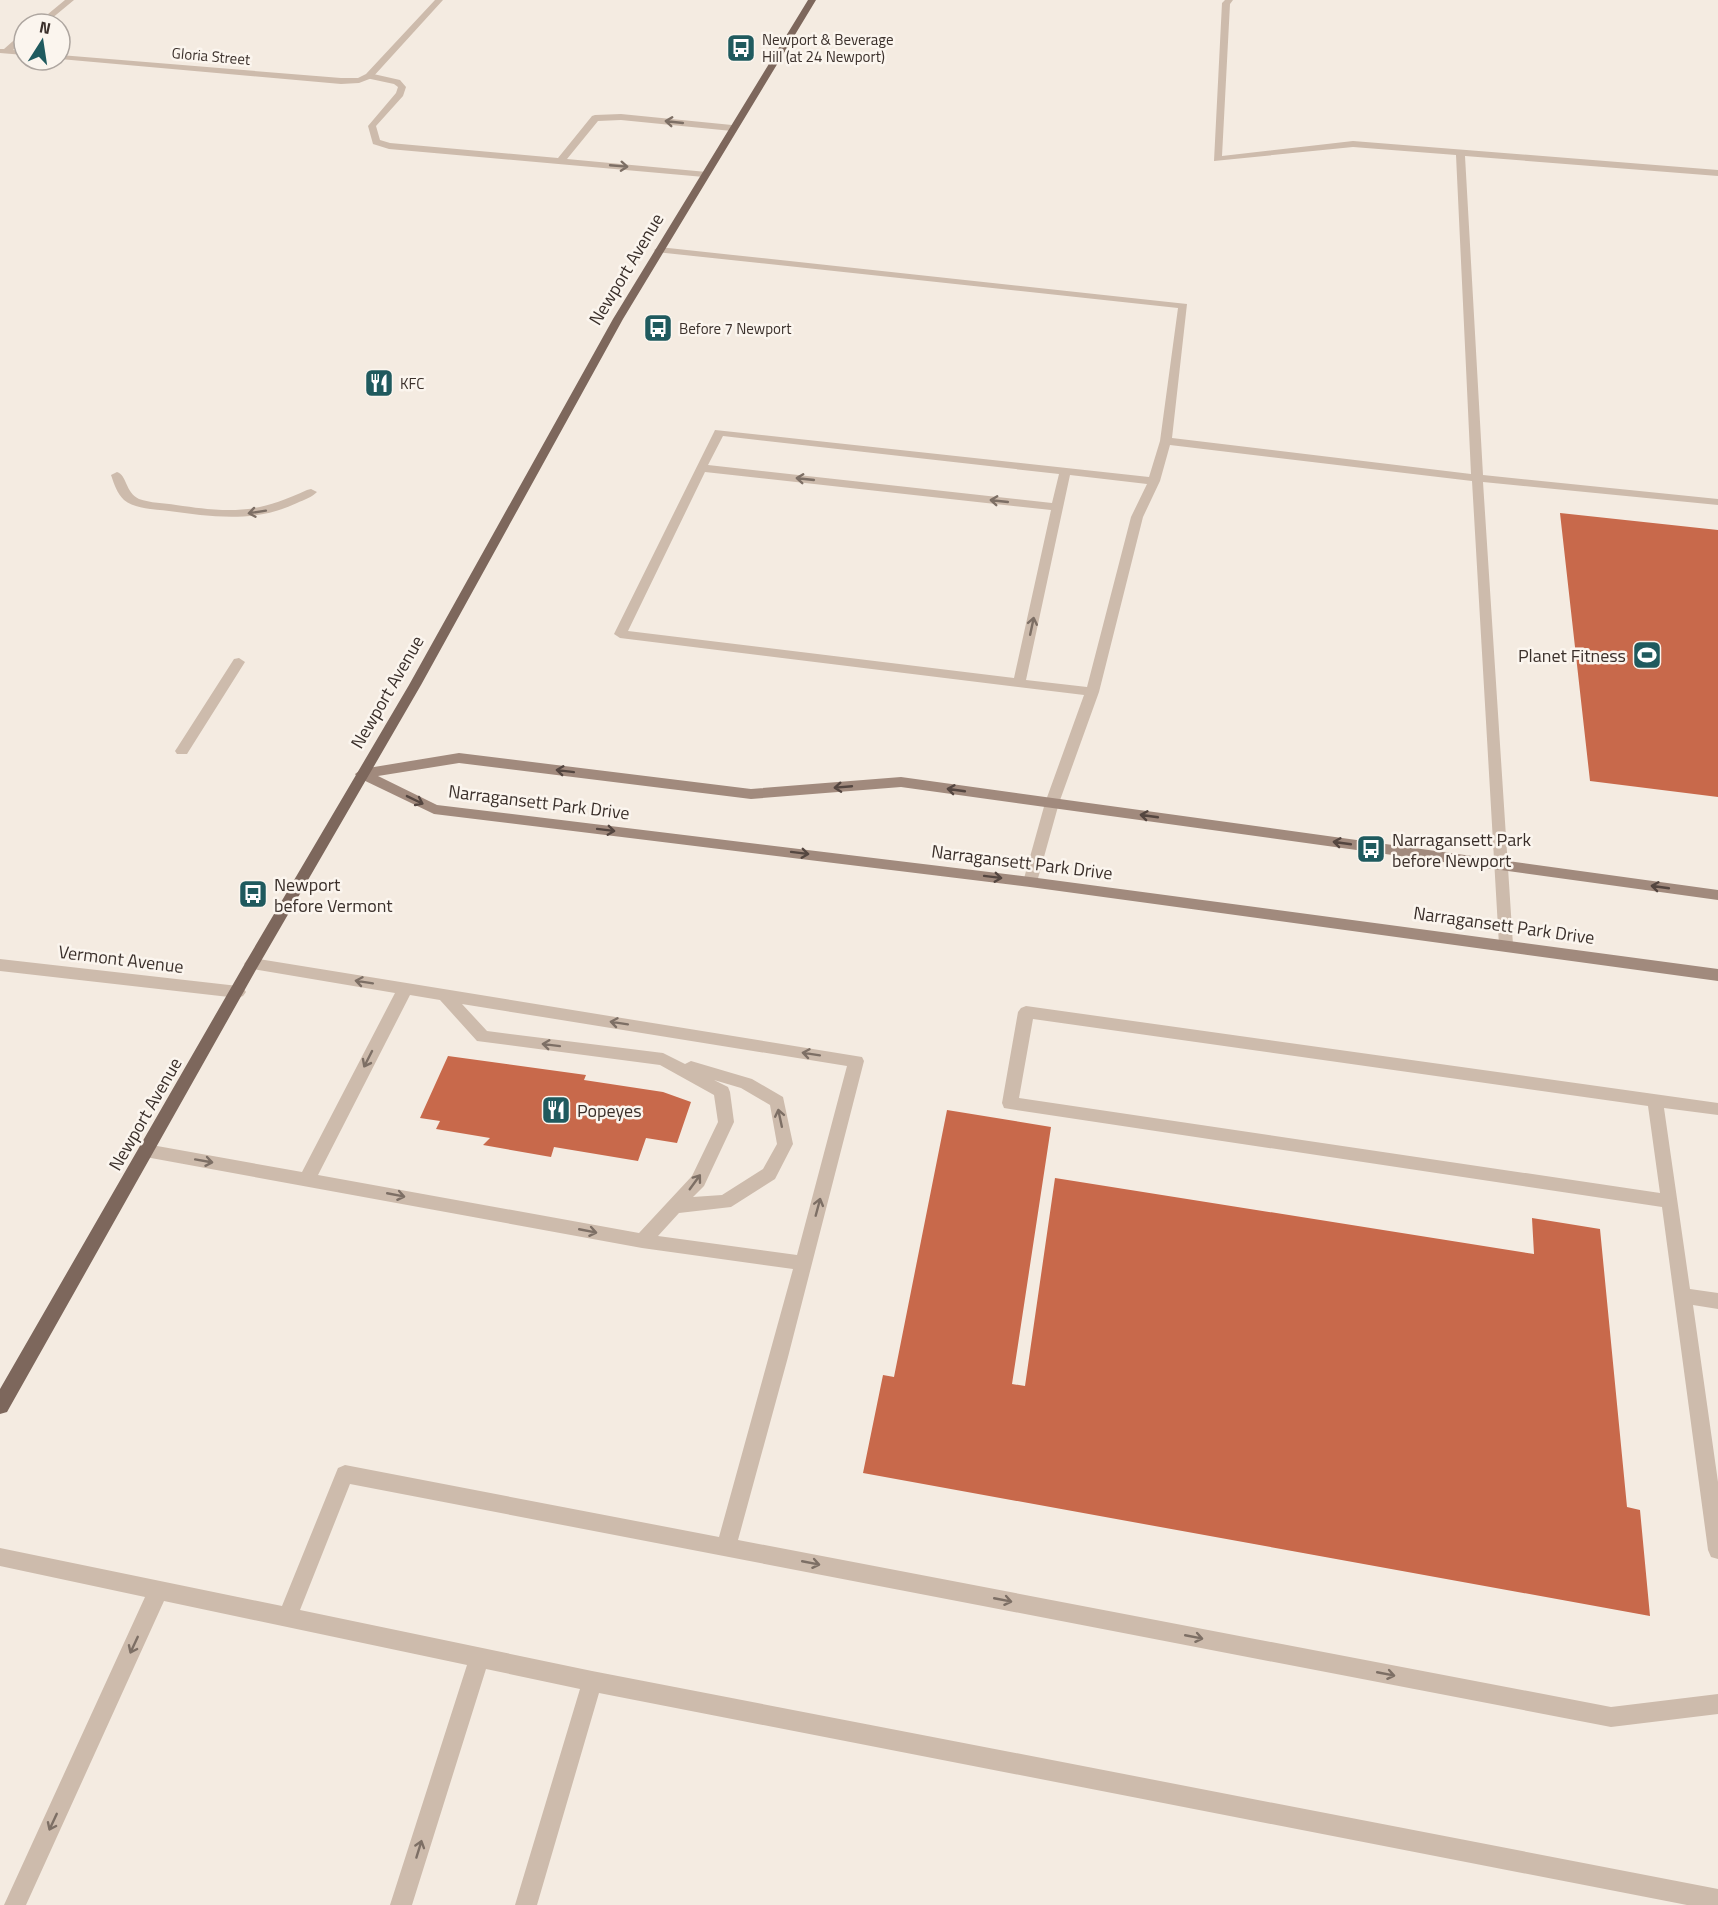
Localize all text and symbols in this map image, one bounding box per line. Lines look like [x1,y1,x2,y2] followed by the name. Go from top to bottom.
[12,12,72,72] north arrow
[37,14,53,40] text: N
[762,28,894,68] place label: Newport & Beverage Hill (at 24 Newport)
[725,32,757,64] bus stop icon: Newport & Beverage Hill (at 24 Newport)
[171,41,252,71] street label: Gloria Street
[665,116,685,127] one-way arrow
[609,161,629,172] one-way arrow
[582,208,670,330] street label: Newport Avenue
[642,312,674,344] bus stop icon: Before 7 Newport
[679,317,792,340] place label: Before 7 Newport
[363,367,395,399] restaurant icon: KFC
[400,372,424,395] place label: KFC
[796,474,816,485] one-way arrow
[989,495,1009,506] one-way arrow
[247,507,267,518] one-way arrow
[1026,617,1038,636] one-way arrow
[344,630,430,754] street label: Newport Avenue
[1631,639,1663,671] sports icon: Planet Fitness
[1518,642,1626,669] place label: Planet Fitness
[556,765,576,776] one-way arrow
[447,777,631,827] street label: Narragansett Park Drive
[833,782,853,793] one-way arrow
[946,784,966,795] one-way arrow
[405,794,423,806] one-way arrow
[1140,811,1159,822] one-way arrow
[596,825,616,836] one-way arrow
[1392,826,1531,874] place label: Narragansett Park before Newport
[1355,833,1387,865] bus stop icon: Narragansett Park before Newport
[930,837,1114,887] street label: Narragansett Park Drive
[1333,837,1352,848] one-way arrow
[789,848,809,859] one-way arrow
[274,871,393,919] place label: Newport before Vermont
[983,872,1003,883] one-way arrow
[237,878,269,910] bus stop icon: Newport before Vermont
[1651,881,1670,892] one-way arrow
[1412,899,1596,951] street label: Narragansett Park Drive
[57,938,185,980] street label: Vermont Avenue
[355,976,374,987] one-way arrow
[609,1017,629,1028] one-way arrow
[542,1039,562,1050] one-way arrow
[802,1048,822,1059] one-way arrow
[362,1050,374,1068] one-way arrow
[102,1052,188,1176] street label: Newport Avenue
[540,1094,572,1126] restaurant icon: Popeyes
[577,1097,642,1124] place label: Popeyes
[774,1109,785,1128] one-way arrow
[194,1155,213,1166] one-way arrow
[689,1175,701,1191] one-way arrow
[386,1190,405,1201] one-way arrow
[813,1197,824,1216] one-way arrow
[577,1226,597,1237] one-way arrow
[801,1558,821,1569] one-way arrow
[993,1595,1012,1606] one-way arrow
[1184,1632,1204,1643] one-way arrow
[128,1635,139,1653] one-way arrow
[1376,1669,1395,1680] one-way arrow
[47,1812,58,1830] one-way arrow
[414,1840,425,1859] one-way arrow

